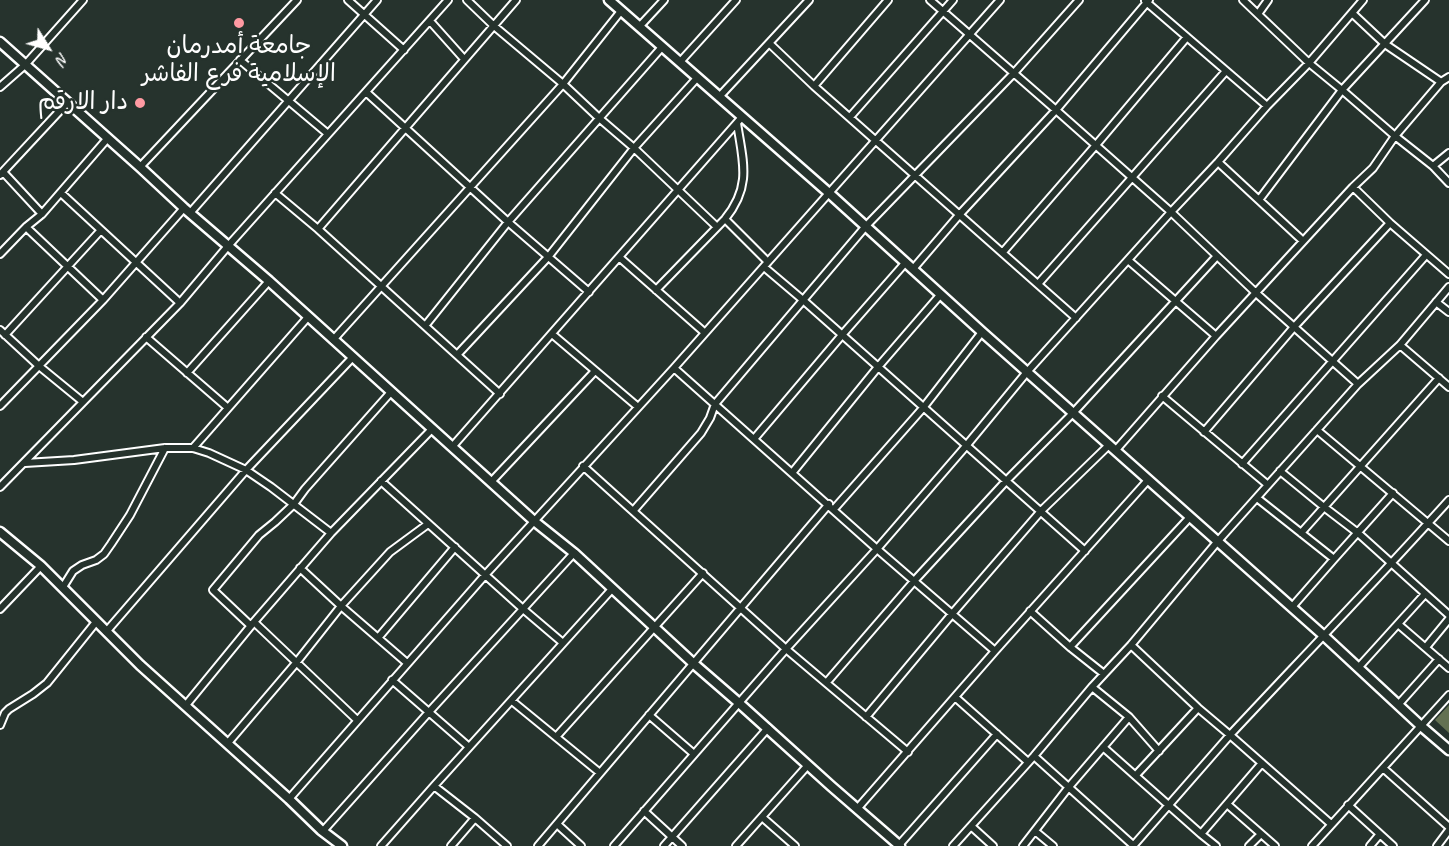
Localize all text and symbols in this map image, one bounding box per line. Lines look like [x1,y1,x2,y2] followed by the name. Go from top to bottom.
[232,16,246,30] marker: جامعة أمدرمان الإسلامية فرع الفاشر
[18,18,78,78] north arrow
[142,33,336,89] place label: جامعة أمدرمان الإسلامية فرع الفاشر
[51,49,73,69] text: N
[38,89,128,117] place label: دار الارقم
[133,96,147,110] marker: دار الارقم

